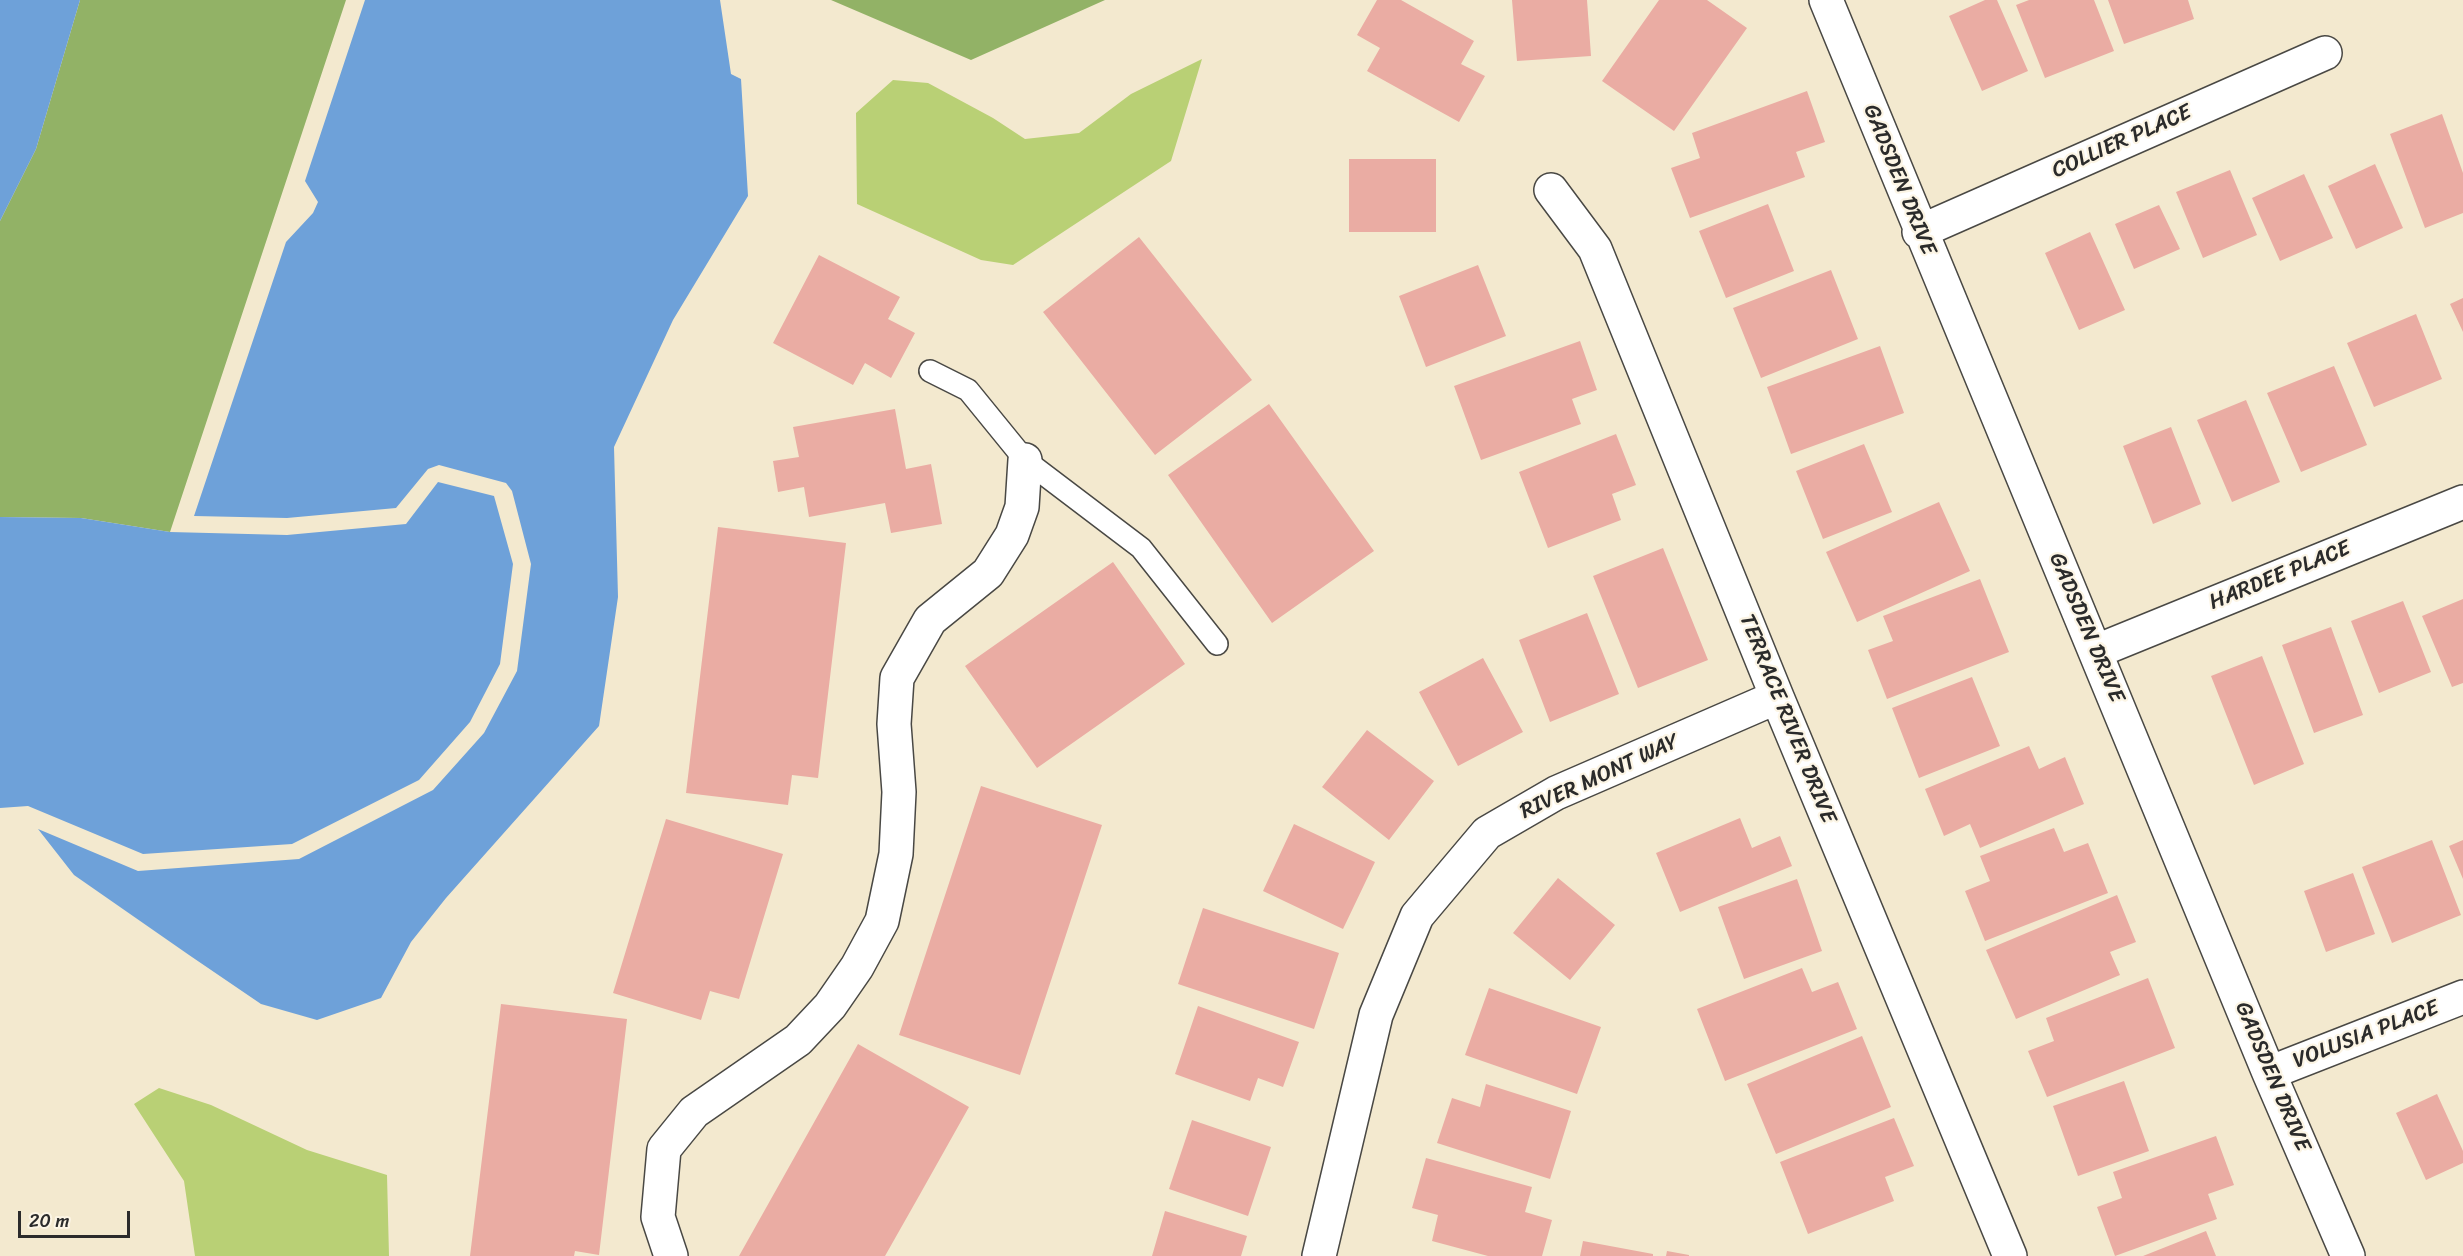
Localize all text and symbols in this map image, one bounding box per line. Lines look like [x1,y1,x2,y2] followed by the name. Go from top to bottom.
[2048,99,2196,185] street label: COLLIER PLACE
[1857,101,1941,259] street label: GADSDEN DRIVE
[2206,536,2354,616] street label: HARDEE PLACE
[2043,549,2129,707] street label: GADSDEN DRIVE
[1733,610,1841,828] street label: TERRACE RIVER DRIVE
[1516,729,1684,825] street label: RIVER MONT WAY
[2289,995,2443,1075] street label: VOLUSIA PLACE
[2229,998,2315,1156] street label: GADSDEN DRIVE
[21,1199,134,1237] scale bar
[29,1205,69,1237] text: 20 m

